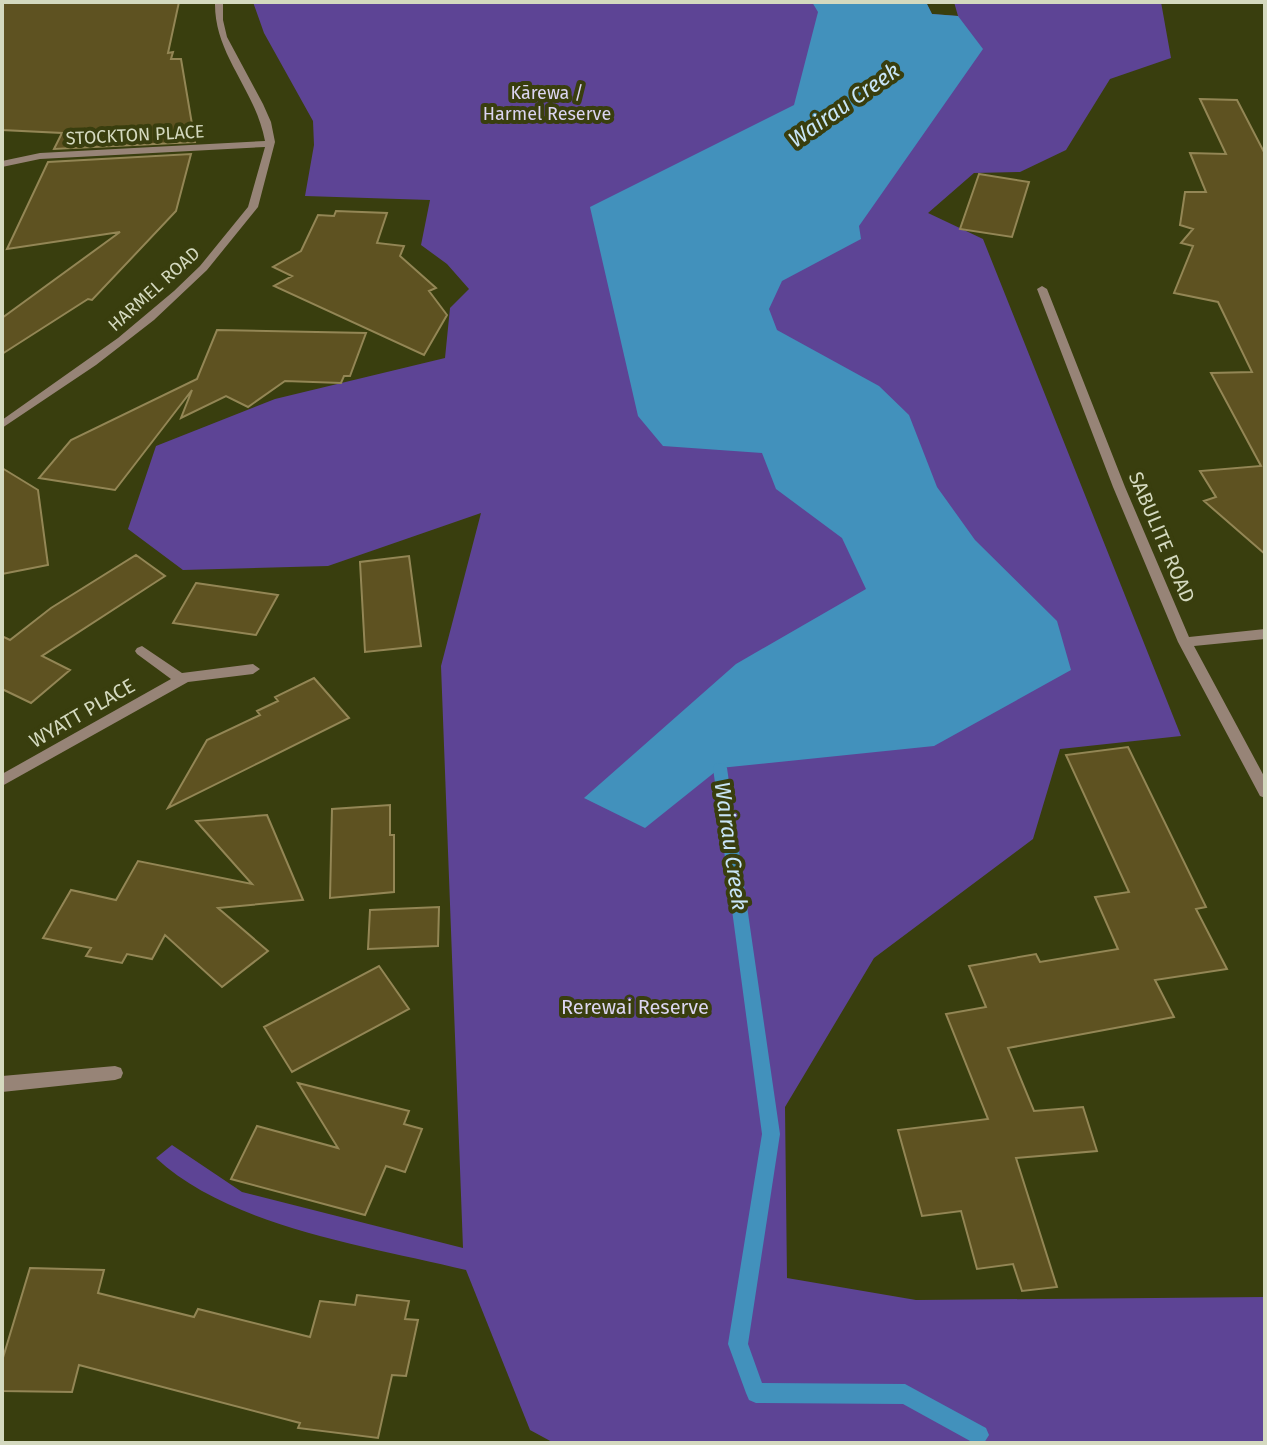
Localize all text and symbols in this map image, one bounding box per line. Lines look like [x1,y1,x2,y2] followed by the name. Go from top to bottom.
[783,57,905,153] water label: Wairau Creek
[483,82,611,125] park label: Kārewa / Harmel Reserve
[65,120,205,150] street label: STOCKTON PLACE
[104,242,204,336] street label: HARMEL ROAD
[1124,468,1200,606] street label: SABULITE ROAD
[25,673,139,753] street label: WYATT PLACE
[709,780,753,912] water label: Wairau Creek
[561,995,709,1019] park label: Rerewai Reserve

